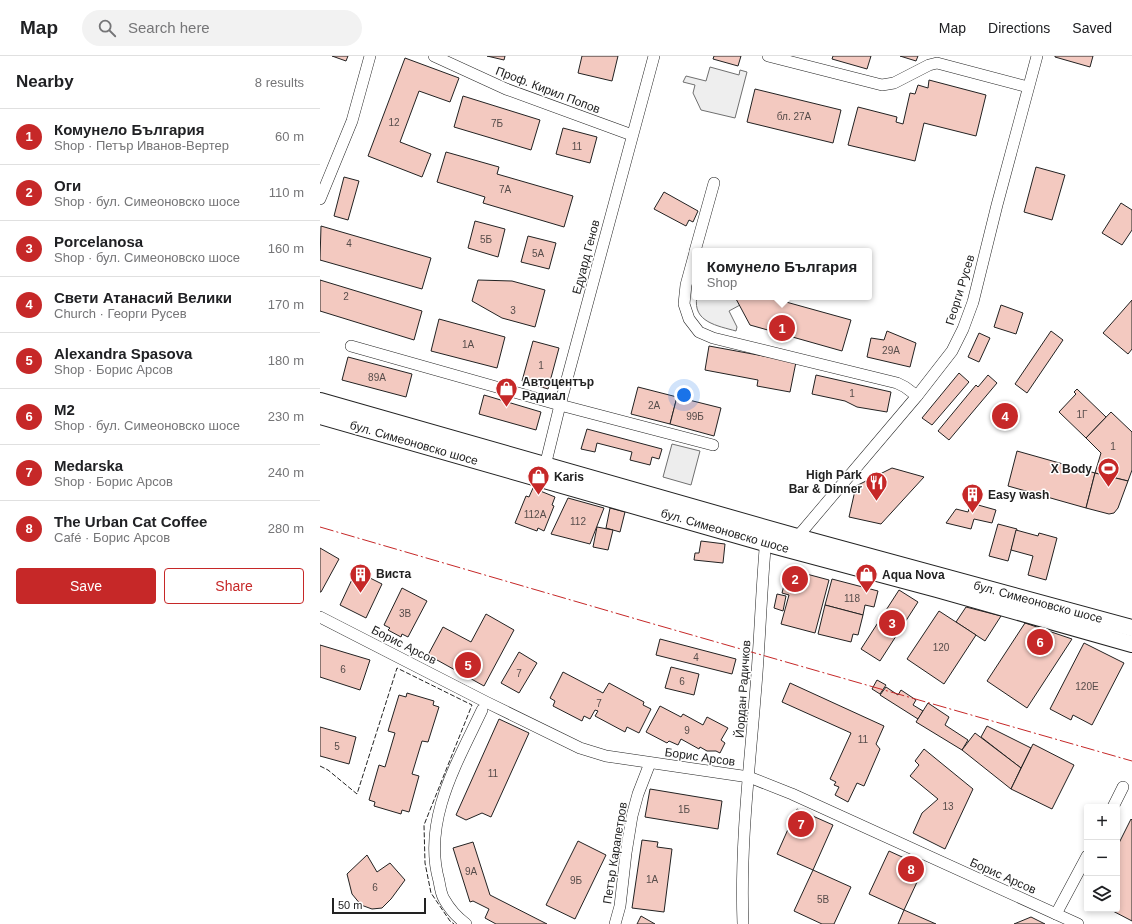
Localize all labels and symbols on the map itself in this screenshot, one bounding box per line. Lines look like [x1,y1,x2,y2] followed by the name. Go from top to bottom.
[494,64,602,116] street label: Проф. Кирил Попов
[777,111,812,122] house number: бл. 27А
[388,117,400,128] house number: 12
[491,118,503,129] house number: 7Б
[572,141,583,152] house number: 11
[499,184,511,195] house number: 7А
[569,218,603,296] street label: Едуард Генов
[480,234,492,245] house number: 5Б
[346,238,352,249] house number: 4
[532,248,544,259] house number: 5А
[943,253,977,327] street label: Георги Русев
[343,291,349,302] house number: 2
[510,305,516,316] house number: 3
[769,313,795,343] pin: 1
[462,339,474,350] house number: 1А
[882,345,900,356] house number: 29А
[538,360,544,371] house number: 1
[368,372,386,383] house number: 89А
[522,375,594,403] place label: Автоцентър Радиал
[493,376,519,409] shop icon: Автоцентър Радиал
[674,385,694,405] your location
[849,388,855,399] house number: 1
[648,400,660,411] house number: 2А
[992,401,1018,431] pin: 4
[1077,409,1088,420] house number: 1Г
[686,411,704,422] house number: 99Б
[348,418,480,468] street label: бул. Симеоновско шосе
[1110,441,1116,452] house number: 1
[1095,456,1121,489] sports icon: X Body
[1051,462,1092,476] place label: X Body
[526,464,552,497] shop icon: Karis
[789,468,862,496] place label: High Park Bar & Dinner
[864,469,890,502] restaurant icon: High Park Bar & Dinner
[554,470,584,484] place label: Karis
[960,482,986,515] building icon: Easy wash
[988,488,1049,502] place label: Easy wash
[659,506,791,556] street label: бул. Симеоновско шосе
[524,509,547,520] house number: 112А
[570,516,586,527] house number: 112
[348,561,374,594] building icon: Виста
[853,562,879,595] shop icon: Aqua Nova
[782,564,808,594] pin: 2
[376,567,412,581] place label: Виста
[882,568,945,582] place label: Aqua Nova
[972,578,1104,626] street label: бул. Симеоновско шосе
[844,593,860,604] house number: 118
[399,608,411,619] house number: 3В
[879,608,905,638] pin: 3
[369,623,439,667] street label: Борис Арсов
[1027,627,1053,657] pin: 6
[732,640,753,738] street label: Йордан Радичков
[933,642,950,653] house number: 120
[455,650,481,680] pin: 5
[693,652,699,663] house number: 4
[340,664,346,675] house number: 6
[516,668,522,679] house number: 7
[679,676,685,687] house number: 6
[1075,681,1099,692] house number: 120Е
[596,698,602,709] house number: 7
[684,725,690,736] house number: 9
[858,734,869,745] house number: 11
[334,741,340,752] house number: 5
[664,745,736,769] street label: Борис Арсов
[488,768,499,779] house number: 11
[600,801,630,905] street label: Петър Карапетров
[942,801,954,812] house number: 13
[678,804,690,815] house number: 1Б
[788,809,814,839] pin: 7
[898,854,924,884] pin: 8
[968,855,1038,897] street label: Борис Арсов
[465,866,477,877] house number: 9А
[646,874,658,885] house number: 1А
[570,875,582,886] house number: 9Б
[372,882,378,893] house number: 6
[817,894,829,905] house number: 5В
[332,896,426,915] scale bar

